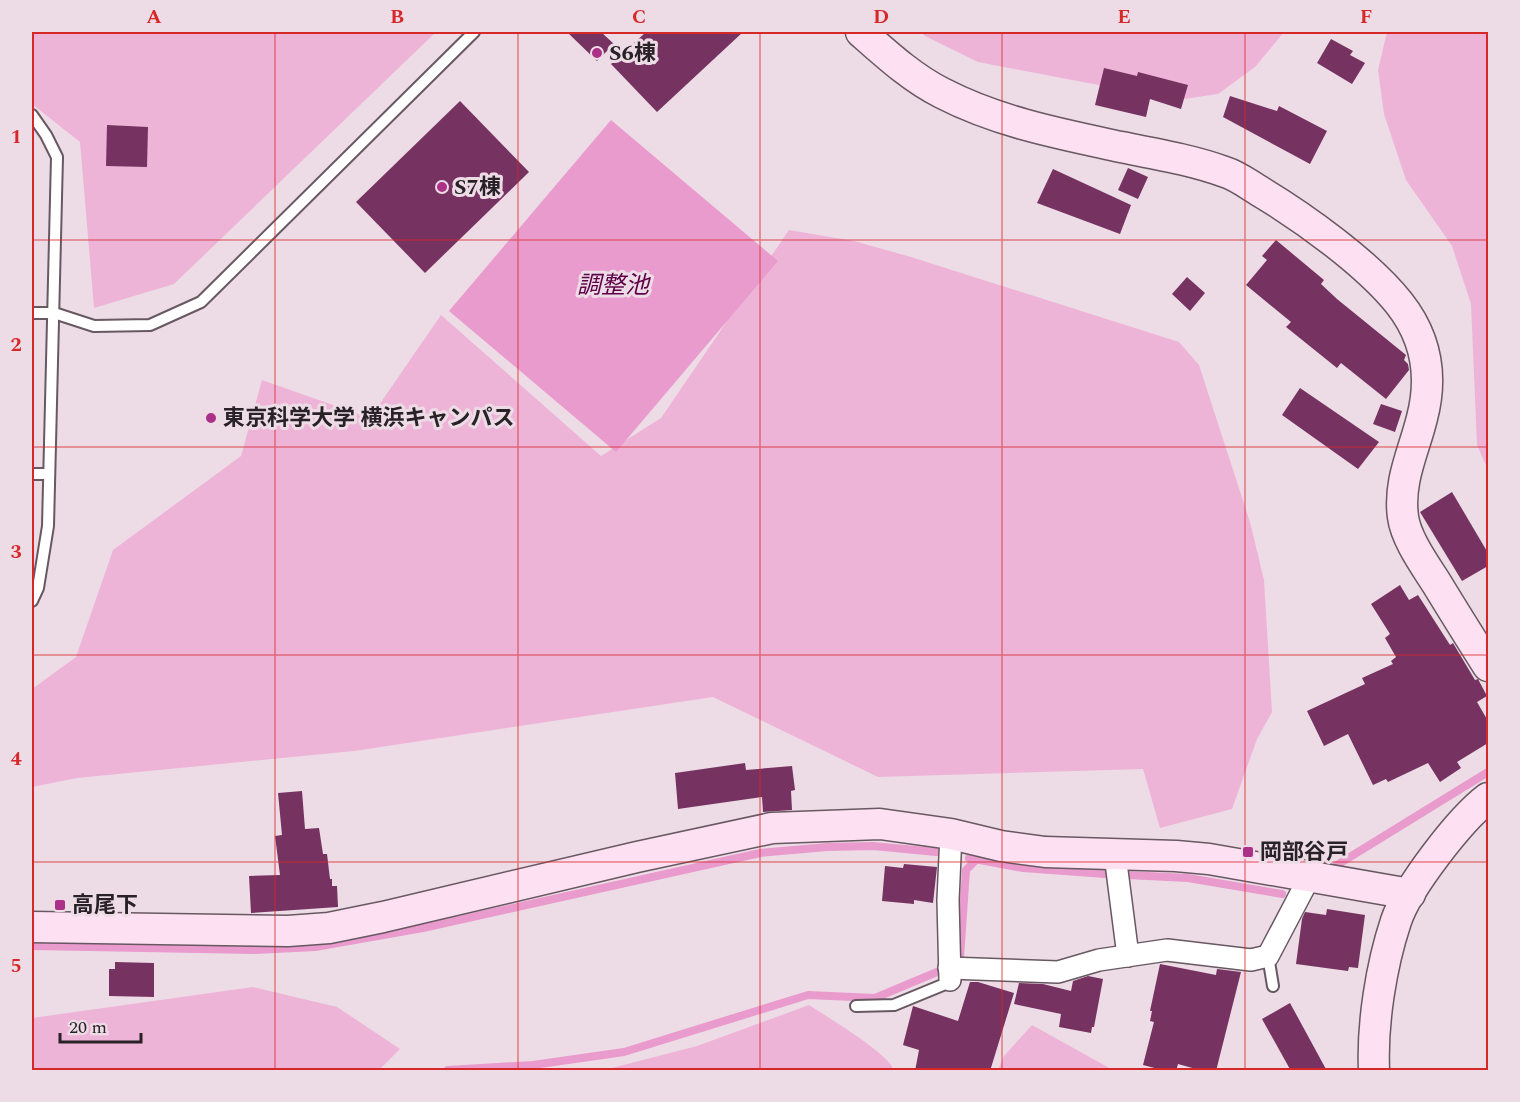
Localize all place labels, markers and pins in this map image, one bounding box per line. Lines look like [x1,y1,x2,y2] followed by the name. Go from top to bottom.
[609,37,656,70] place label: S6棟
[590,46,604,60] marker: S6棟
[454,171,501,204] place label: S7棟
[435,180,449,194] marker: S7棟
[223,402,515,435] place label: 東京科学大学 横浜キャンパス
[204,411,218,425] marker: 東京科学大学 横浜キャンパス
[1260,836,1348,869] place label: 岡部谷戸
[1241,845,1255,859] marker: 岡部谷戸
[72,889,138,922] place label: 高尾下
[53,898,67,912] marker: 高尾下

